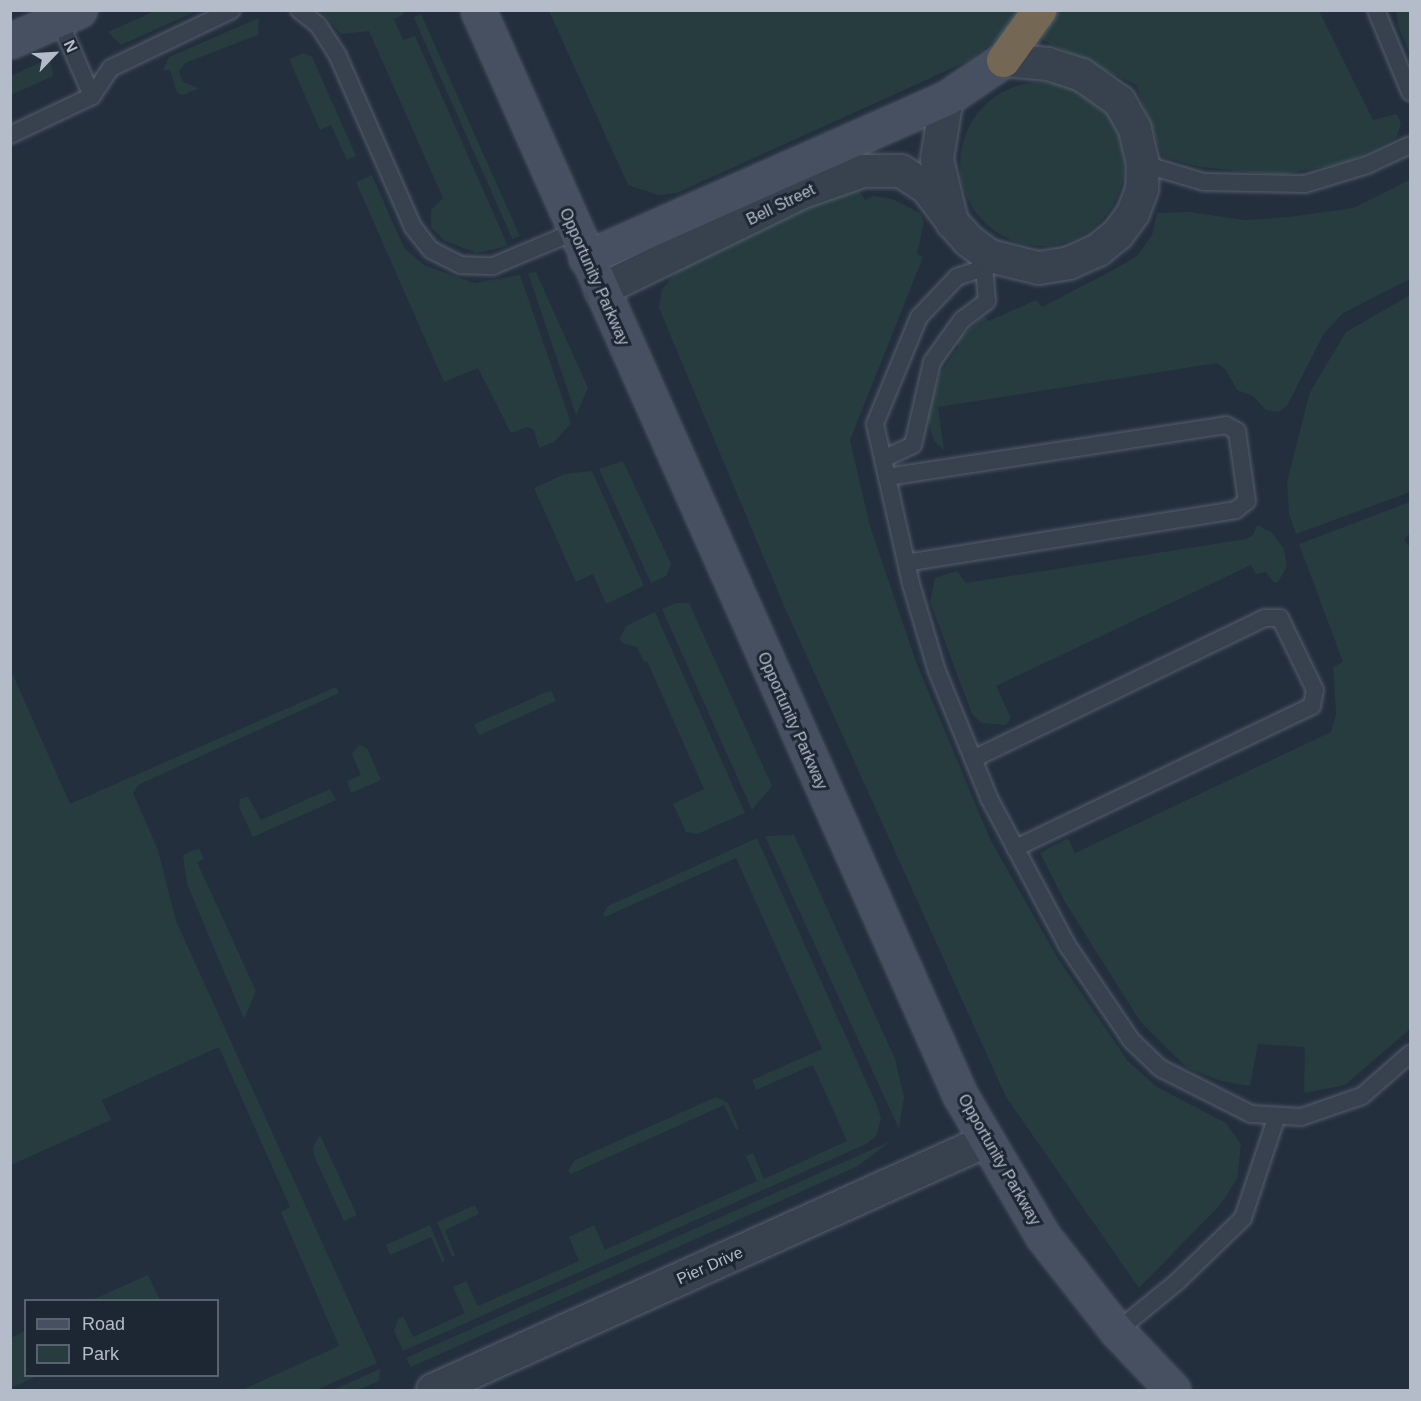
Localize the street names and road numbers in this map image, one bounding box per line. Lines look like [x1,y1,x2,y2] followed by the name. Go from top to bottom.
[744,180,818,230] street label: Bell Street
[555,205,633,349] street label: Opportunity Parkway
[753,649,831,793] street label: Opportunity Parkway
[954,1091,1044,1229] street label: Opportunity Parkway
[674,1243,746,1289] street label: Pier Drive

